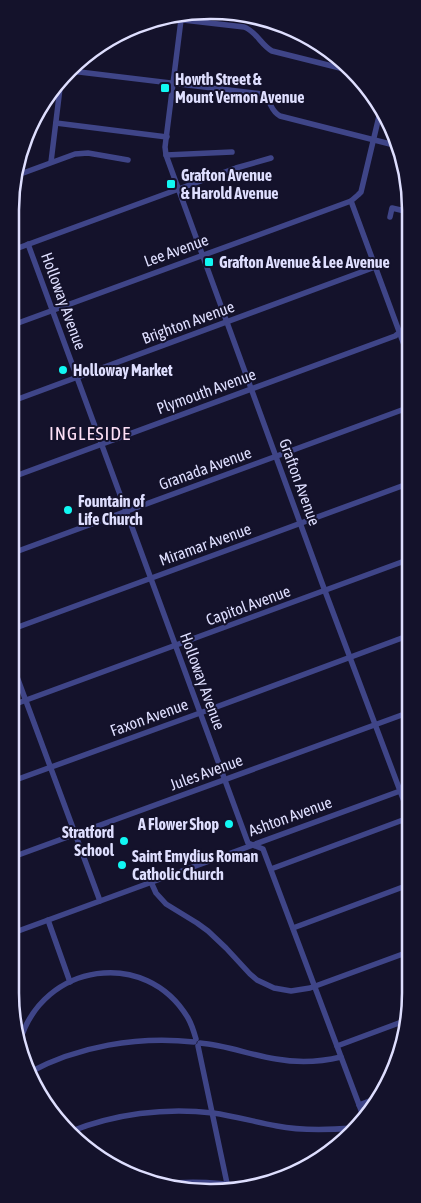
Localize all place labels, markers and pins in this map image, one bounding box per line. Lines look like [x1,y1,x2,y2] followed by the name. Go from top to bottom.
[175,70,304,106] place label: Howth Street & Mount Vernon Avenue
[159,82,171,94] marker: Howth Street & Mount Vernon Avenue
[181,166,279,202] place label: Grafton Avenue & Harold Avenue
[165,178,177,190] marker: Grafton Avenue & Harold Avenue
[219,253,390,271] place label: Grafton Avenue & Lee Avenue
[203,256,215,268] marker: Grafton Avenue & Lee Avenue
[73,361,173,379] place label: Holloway Market
[57,364,69,376] marker: Holloway Market
[78,492,145,528] place label: Fountain of Life Church
[62,504,74,516] marker: Fountain of Life Church
[137,815,219,833] place label: A Flower Shop
[223,818,235,830] marker: A Flower Shop
[62,823,115,859] place label: Stratford School
[118,835,130,847] marker: Stratford School
[132,847,258,883] place label: Saint Emydius Roman Catholic Church
[116,859,128,871] marker: Saint Emydius Roman Catholic Church

